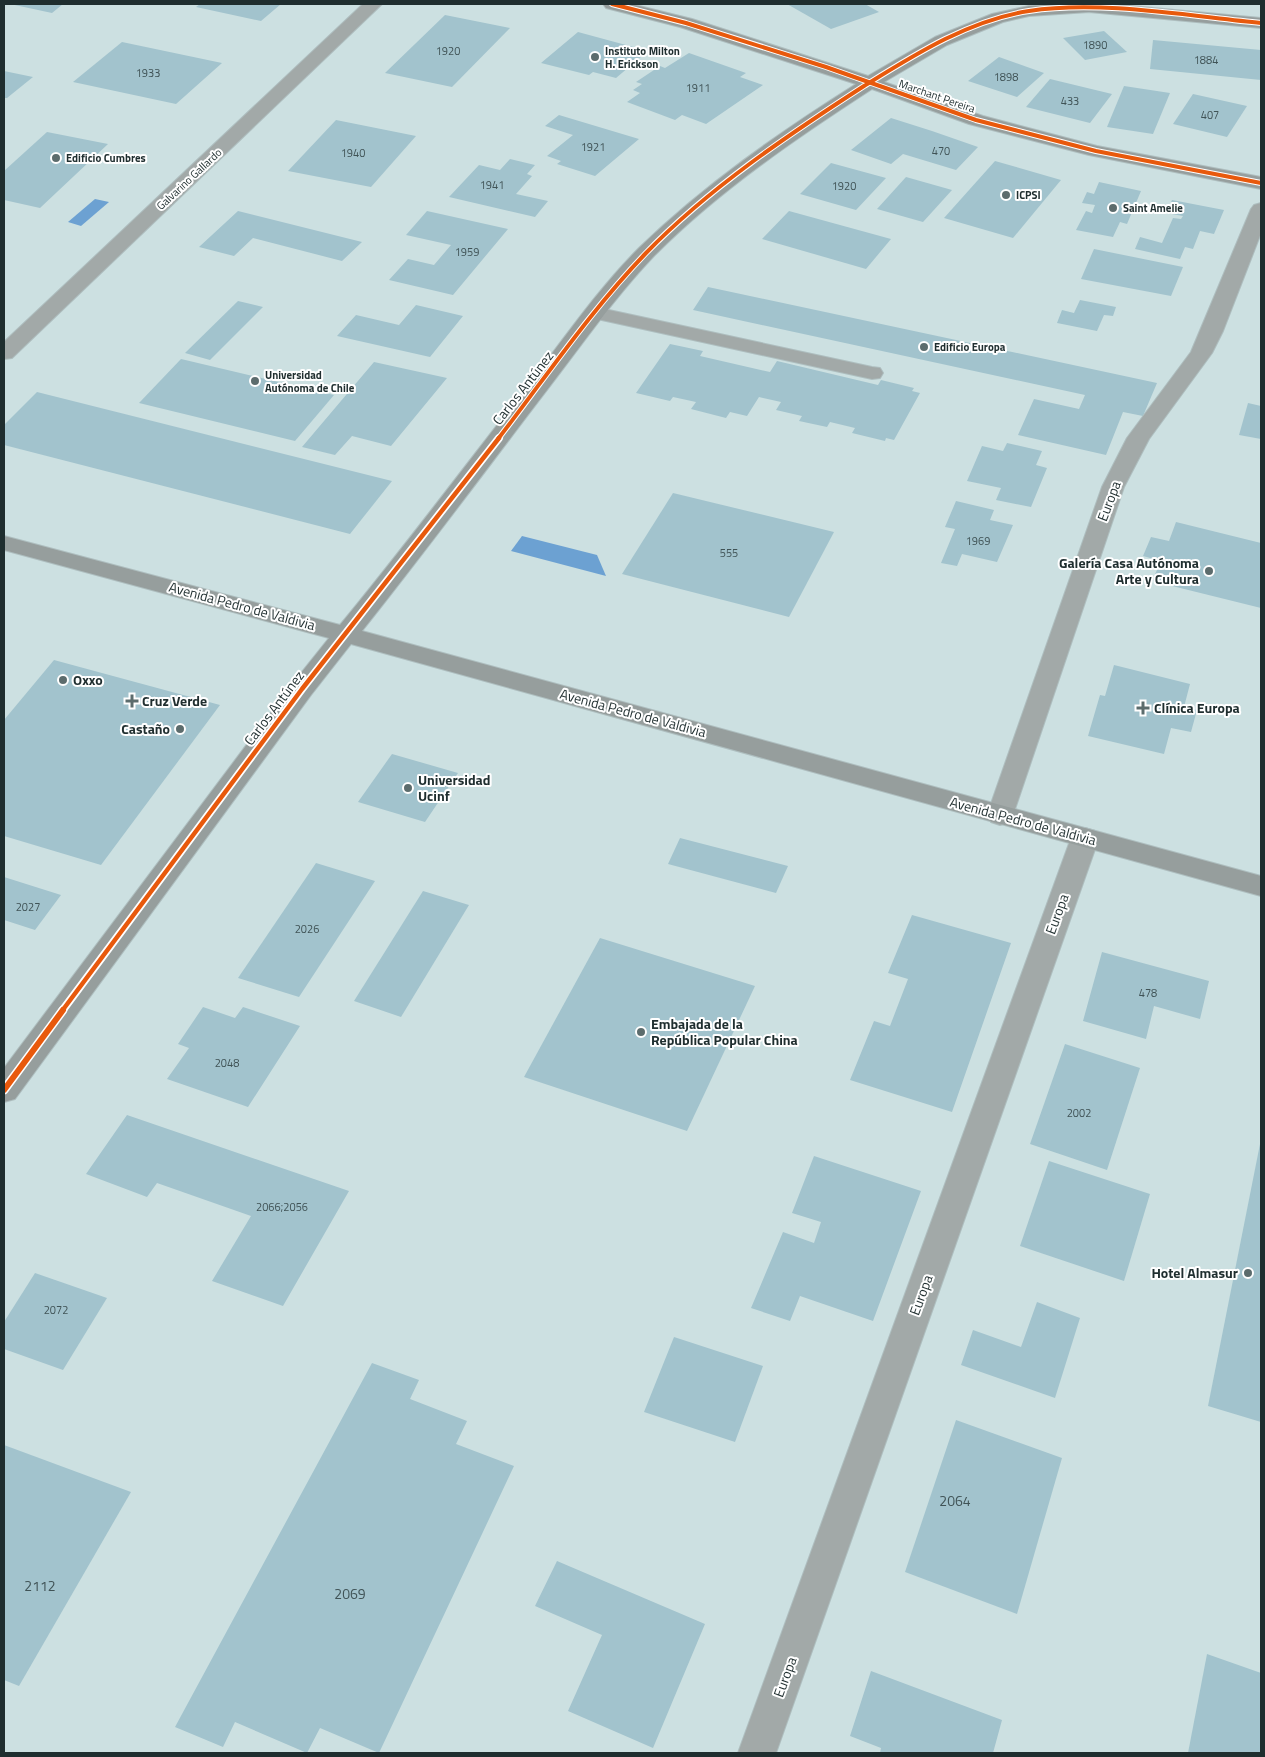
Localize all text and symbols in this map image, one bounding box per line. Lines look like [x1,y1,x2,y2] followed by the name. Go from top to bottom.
[1083,37,1107,53] house number: 1890
[436,43,460,59] house number: 1920
[605,43,680,72] place label: Instituto Milton H. Erickson
[589,51,601,63] marker: Instituto Milton H. Erickson
[1194,52,1218,68] house number: 1884
[136,65,160,81] house number: 1933
[994,69,1018,85] house number: 1898
[897,75,978,117] street label: Marchant Pereira
[686,80,710,96] house number: 1911
[1061,93,1079,109] house number: 433
[1201,107,1219,123] house number: 407
[581,139,605,155] house number: 1921
[932,143,950,159] house number: 470
[153,144,225,214] street label: Galvarino Gallardo
[341,145,365,161] house number: 1940
[66,150,146,166] place label: Edificio Cumbres
[50,152,62,164] marker: Edificio Cumbres
[480,177,504,193] house number: 1941
[832,178,856,194] house number: 1920
[1016,187,1041,203] place label: ICPSI
[1000,189,1012,201] marker: ICPSI
[1123,200,1183,216] place label: Saint Amelie
[1107,202,1119,214] marker: Saint Amelie
[455,244,479,260] house number: 1959
[934,339,1006,355] place label: Edificio Europa
[918,341,930,353] marker: Edificio Europa
[487,346,558,429] street label: Carlos Antúnez
[265,367,355,396] place label: Universidad Autónoma de Chile
[249,375,261,387] marker: Universidad Autónoma de Chile
[1091,478,1126,524] street label: Europa
[966,533,990,549] house number: 1969
[720,545,738,561] house number: 555
[1059,552,1199,589] place label: Galería Casa Autónoma Arte y Cultura
[1203,565,1215,577] marker: Galería Casa Autónoma Arte y Cultura
[167,576,318,635] street label: Avenida Pedro de Valdivia
[238,666,309,749] street label: Carlos Antúnez
[73,669,103,690] place label: Oxxo
[57,674,69,686] marker: Oxxo
[558,683,709,742] street label: Avenida Pedro de Valdivia
[142,690,207,711] place label: Cruz Verde
[126,695,138,707] marker: Cruz Verde
[1154,697,1240,718] place label: Clínica Europa
[1136,701,1150,715] marker: Clínica Europa
[121,718,170,739] place label: Castaño
[174,723,186,735] marker: Castaño
[418,769,490,806] place label: Universidad Ucinf
[402,782,414,794] marker: Universidad Ucinf
[948,791,1099,850] street label: Avenida Pedro de Valdivia
[1040,891,1074,937] street label: Europa
[16,899,40,915] house number: 2027
[295,921,319,937] house number: 2026
[1139,985,1157,1001] house number: 478
[651,1013,798,1050] place label: Embajada de la República Popular China
[635,1026,647,1038] marker: Embajada de la República Popular China
[215,1055,239,1071] house number: 2048
[1067,1105,1091,1121] house number: 2002
[256,1199,308,1215] house number: 2066;2056
[1151,1262,1238,1283] place label: Hotel Almasur
[1242,1267,1254,1279] marker: Hotel Almasur
[904,1272,938,1318] street label: Europa
[44,1302,68,1318] house number: 2072
[939,1490,971,1511] house number: 2064
[24,1575,56,1596] house number: 2112
[334,1583,366,1604] house number: 2069
[768,1654,802,1700] street label: Europa

